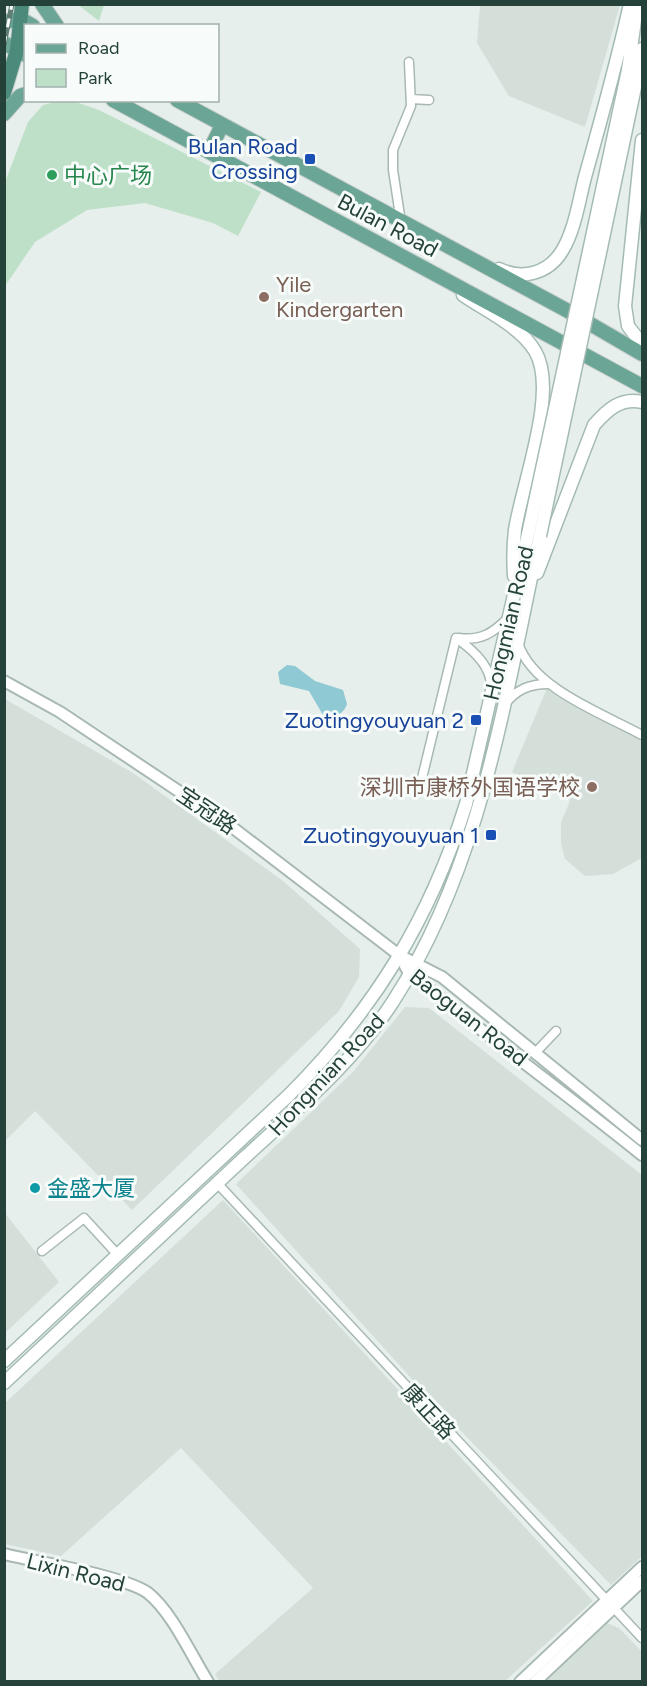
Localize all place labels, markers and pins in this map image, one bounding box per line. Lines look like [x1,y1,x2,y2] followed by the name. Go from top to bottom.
[188,133,298,185] place label: Bulan Road Crossing
[303,152,317,166] marker: Bulan Road Crossing
[64,162,152,189] place label: 中心广场
[45,168,59,182] marker: 中心广场
[276,271,403,323] place label: Yile Kindergarten
[257,290,271,304] marker: Yile Kindergarten
[285,707,464,734] place label: Zuotingyouyuan 2
[469,713,483,727] marker: Zuotingyouyuan 2
[360,774,580,801] place label: 深圳市康桥外国语学校
[585,780,599,794] marker: 深圳市康桥外国语学校
[303,822,479,849] place label: Zuotingyouyuan 1
[484,828,498,842] marker: Zuotingyouyuan 1
[47,1175,135,1202] place label: 金盛大厦
[28,1181,42,1195] marker: 金盛大厦

